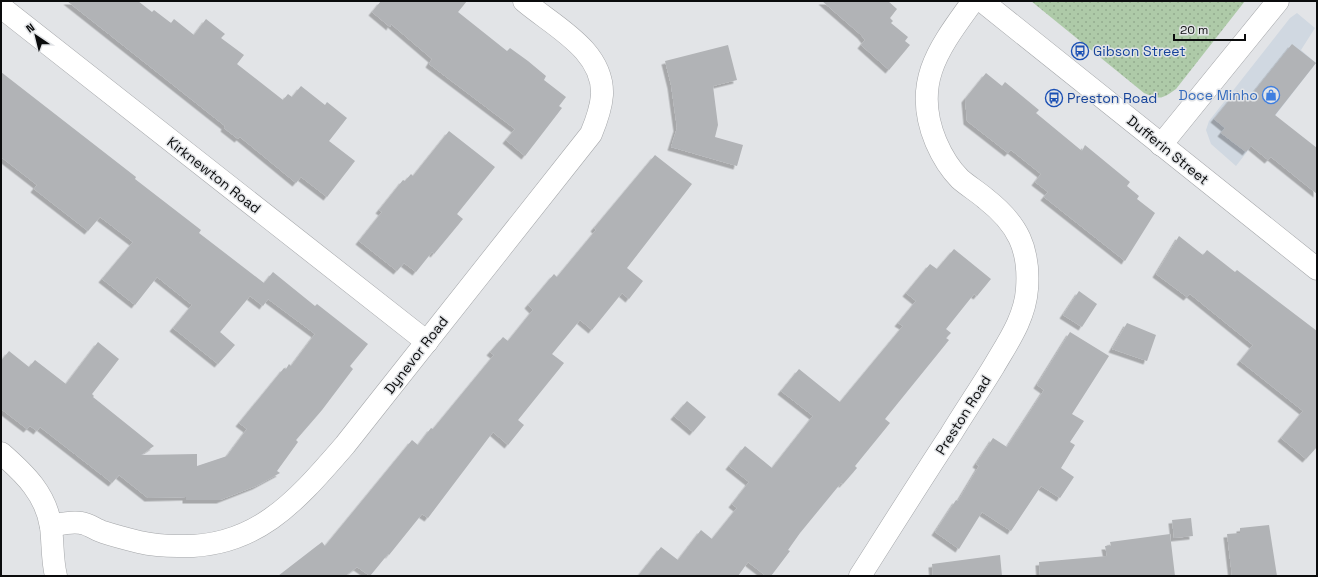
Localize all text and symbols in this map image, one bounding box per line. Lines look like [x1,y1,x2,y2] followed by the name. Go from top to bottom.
[16,16,56,56] north arrow
[1174,16,1245,42] scale bar
[23,20,37,36] text: N
[1180,22,1208,38] text: 20 m
[1070,41,1090,61] bus stop icon: Gibson Street
[1093,42,1186,60] place label: Gibson Street
[1261,85,1281,105] shop icon: Doce Minho
[1178,86,1258,104] place label: Doce Minho
[1044,88,1064,108] bus stop icon: Preston Road
[1067,89,1157,107] place label: Preston Road
[1123,111,1213,189] street label: Dufferin Street
[163,133,265,217] street label: Kirknewton Road
[380,313,452,397] street label: Dynevor Road
[931,372,995,458] street label: Preston Road

